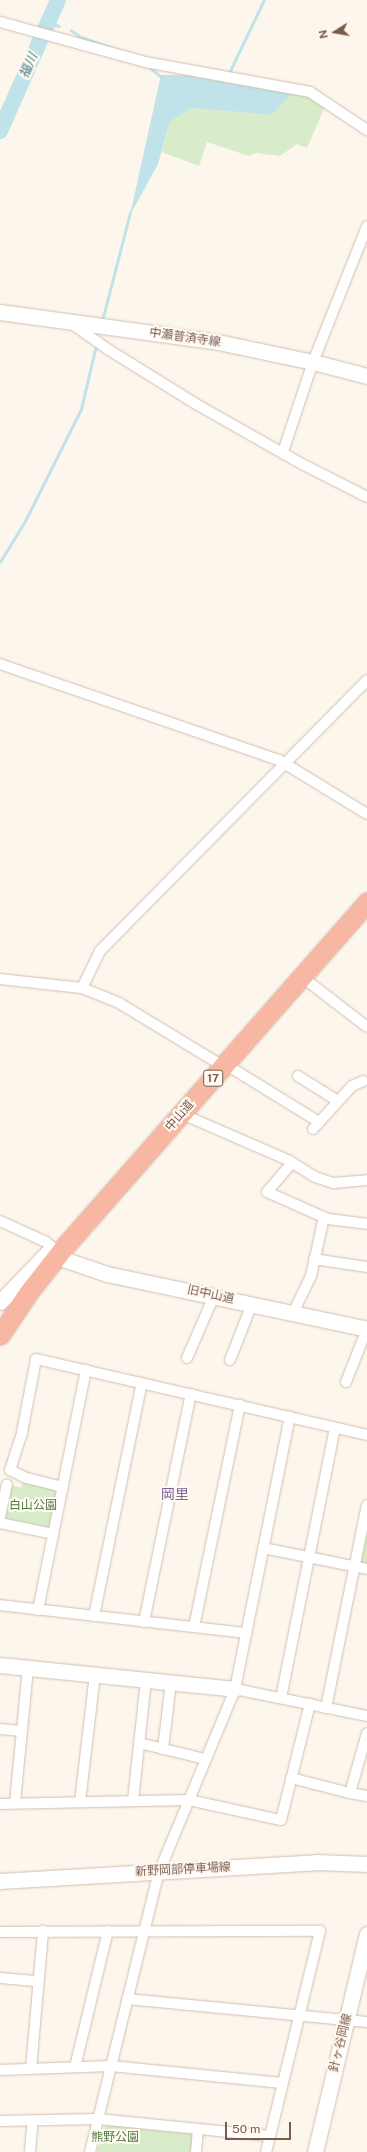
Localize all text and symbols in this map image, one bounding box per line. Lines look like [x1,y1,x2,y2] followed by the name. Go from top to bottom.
[315,12,355,52] north arrow
[317,29,330,40] text: N
[17,51,41,81] water label: 福川
[148,326,222,350] street label: 中瀬普済寺線
[203,1069,223,1087] road number: 17
[163,1098,197,1134] street label: 中山道
[186,1283,236,1307] street label: 旧中山道
[161,1486,189,1502] district label: 岡里
[9,1499,57,1513] park label: 白山公園
[135,1860,231,1880] street label: 新野岡部停車場線
[327,2012,355,2074] street label: 針ヶ谷岡線
[227,2114,293,2140] scale bar
[232,2122,260,2136] text: 50 m
[91,2131,139,2145] park label: 熊野公園

